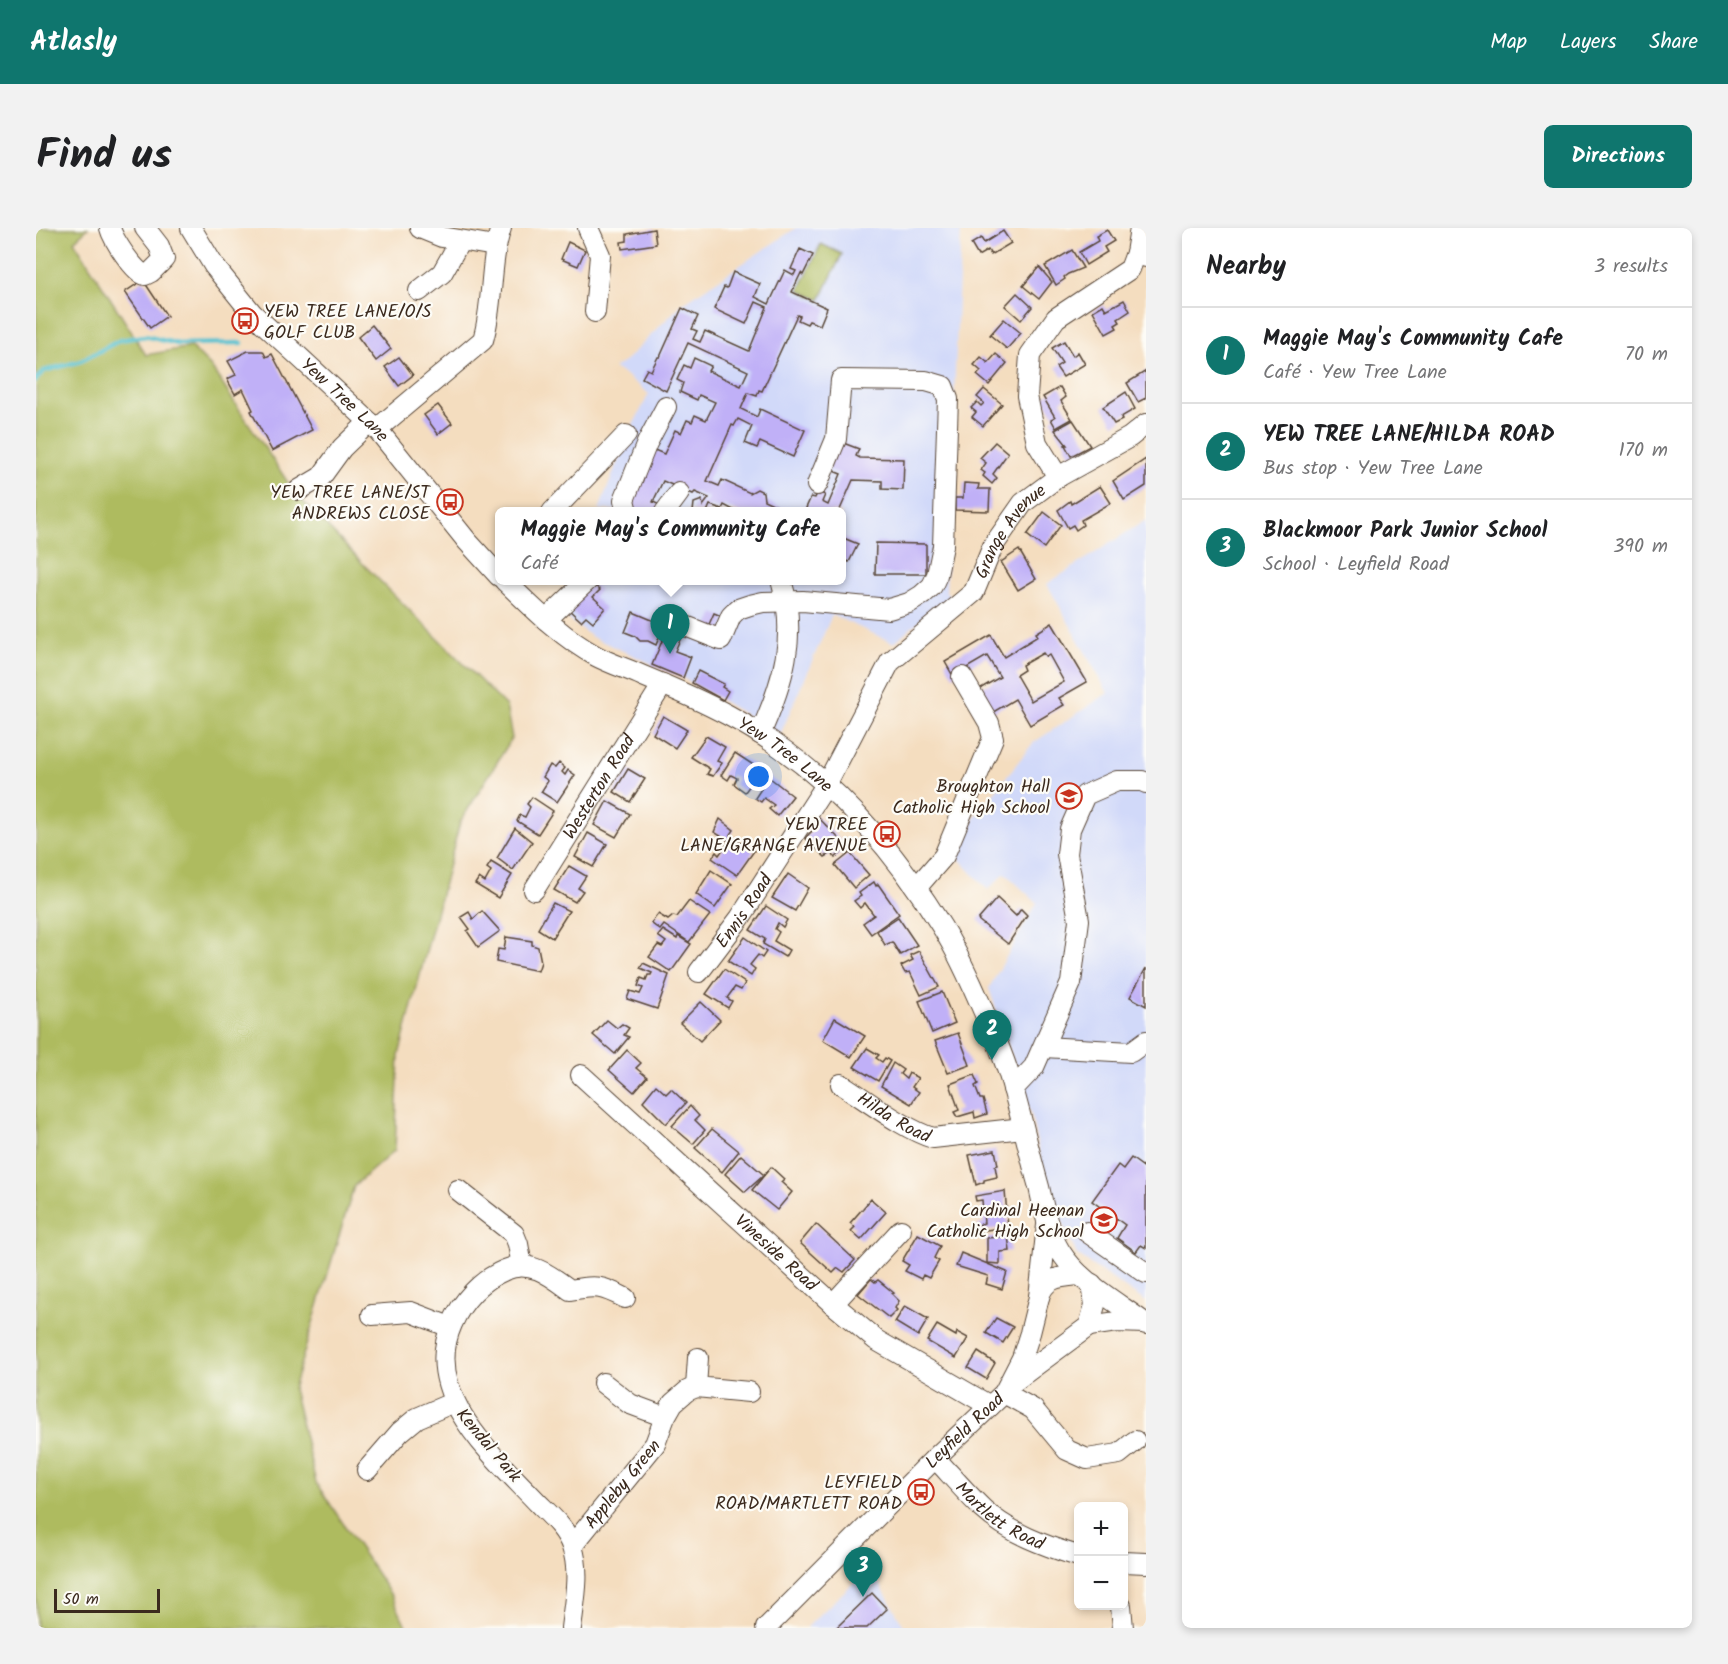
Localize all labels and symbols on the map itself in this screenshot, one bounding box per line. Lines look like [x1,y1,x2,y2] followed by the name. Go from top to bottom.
[264,298,432,348] place label: YEW TREE LANE/O/S GOLF CLUB
[230,306,260,336] bus stop icon: YEW TREE LANE/O/S GOLF CLUB
[293,352,395,449] street label: Yew Tree Lane
[968,477,1053,583] street label: Grange Avenue
[270,479,431,529] place label: YEW TREE LANE/ST ANDREWS CLOSE
[435,487,465,517] bus stop icon: YEW TREE LANE/ST ANDREWS CLOSE
[650,604,690,654] pin: 1
[731,710,839,800] street label: Yew Tree Lane
[556,728,644,846] street label: Westerton Road
[744,762,773,791] your location
[892,773,1051,823] place label: Broughton Hall Catholic High School
[1054,781,1084,811] school or university icon: Broughton Hall Catholic High School
[680,811,868,861] place label: YEW TREE LANE/GRANGE AVENUE
[872,819,902,849] bus stop icon: YEW TREE LANE/GRANGE AVENUE
[709,867,782,955] street label: Ennis Road
[972,1010,1012,1060] pin: 2
[850,1085,936,1153] street label: Hilda Road
[926,1197,1085,1247] place label: Cardinal Heenan Catholic High School
[1089,1205,1119,1235] school or university icon: Cardinal Heenan Catholic High School
[727,1208,824,1300] street label: Vineside Road
[919,1386,1013,1476] street label: Leyfield Road
[448,1402,528,1490] street label: Kendal Park
[578,1434,669,1536] street label: Appleby Green
[715,1469,902,1519] place label: LEYFIELD ROAD/MARTLETT ROAD
[947,1475,1049,1560] street label: Martlett Road
[906,1477,936,1507] bus stop icon: LEYFIELD ROAD/MARTLETT ROAD
[844,1548,882,1597] pin: 3
[54,1586,160,1614] scale bar

